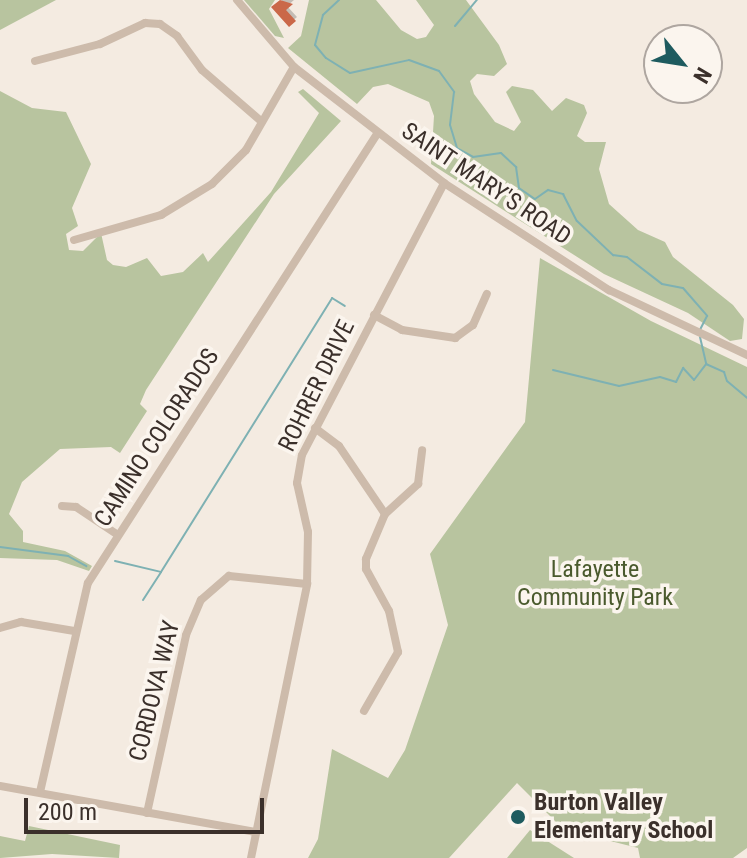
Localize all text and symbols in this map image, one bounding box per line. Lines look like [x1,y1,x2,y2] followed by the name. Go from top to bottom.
[643,24,723,104] north arrow
[688,63,717,87] text: N
[396,117,576,251] street label: SAINT MARY'S ROAD
[273,316,361,456] street label: ROHRER DRIVE
[89,344,225,532] street label: CAMINO COLORADOS
[517,556,673,612] park label: Lafayette Community Park
[124,618,186,764] street label: CORDOVA WAY
[28,782,268,832] scale bar
[534,789,713,845] place label: Burton Valley Elementary School
[38,798,97,826] text: 200 m
[509,808,527,826] marker: Burton Valley Elementary School

